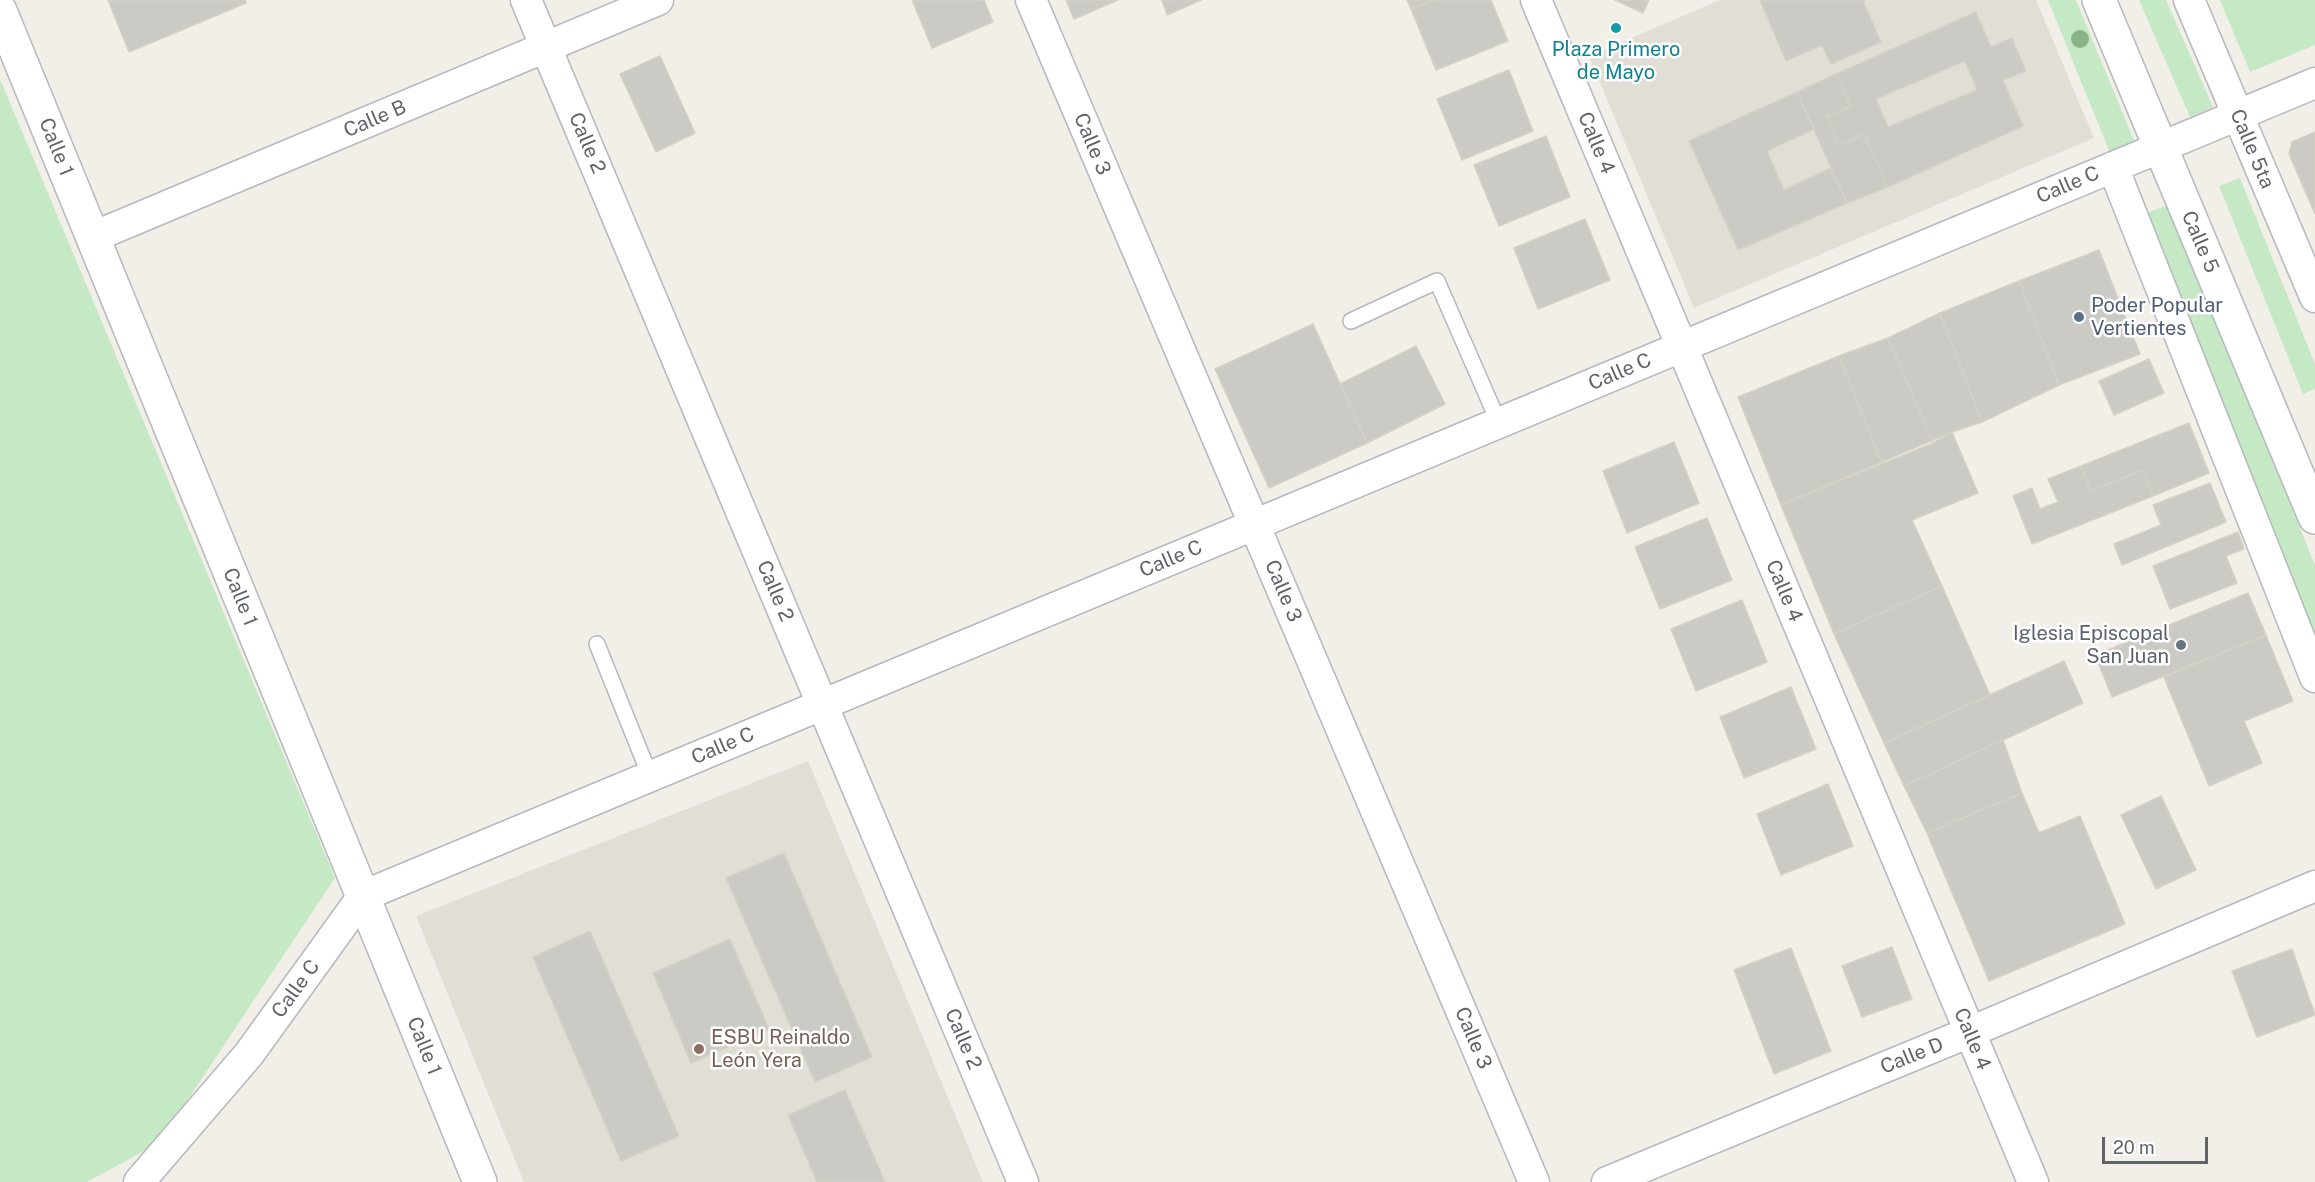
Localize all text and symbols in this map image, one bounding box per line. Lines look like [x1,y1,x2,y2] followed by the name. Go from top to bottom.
[1609,21,1623,35] marker: Plaza Primero de Mayo
[1552,38,1680,85] place label: Plaza Primero de Mayo
[340,95,410,143] street label: Calle B
[2225,106,2279,192] street label: Calle 5ta
[563,109,611,177] street label: Calle 2
[1068,109,1116,179] street label: Calle 3
[1572,109,1620,177] street label: Calle 4
[34,115,78,179] street label: Calle 1
[2033,161,2103,209] street label: Calle C
[2176,207,2224,277] street label: Calle 5
[2091,294,2223,341] place label: Poder Popular Vertientes
[2072,310,2086,324] marker: Poder Popular Vertientes
[1585,348,1655,396] street label: Calle C
[1136,535,1206,583] street label: Calle C
[1259,556,1307,626] street label: Calle 3
[751,557,799,625] street label: Calle 2
[1760,557,1808,625] street label: Calle 4
[218,565,262,629] street label: Calle 1
[2013,622,2169,669] place label: Iglesia Episcopal San Juan
[2174,638,2188,652] marker: Iglesia Episcopal San Juan
[688,722,758,770] street label: Calle C
[267,955,325,1023] street label: Calle C
[1449,1003,1497,1073] street label: Calle 3
[939,1005,987,1073] street label: Calle 2
[1948,1005,1996,1073] street label: Calle 4
[402,1014,446,1078] street label: Calle 1
[711,1026,850,1073] place label: ESBU Reinaldo León Yera
[1877,1032,1947,1080] street label: Calle D
[692,1042,706,1056] marker: ESBU Reinaldo León Yera
[2105,1125,2212,1163] scale bar
[2113,1137,2155,1158] text: 20 m

